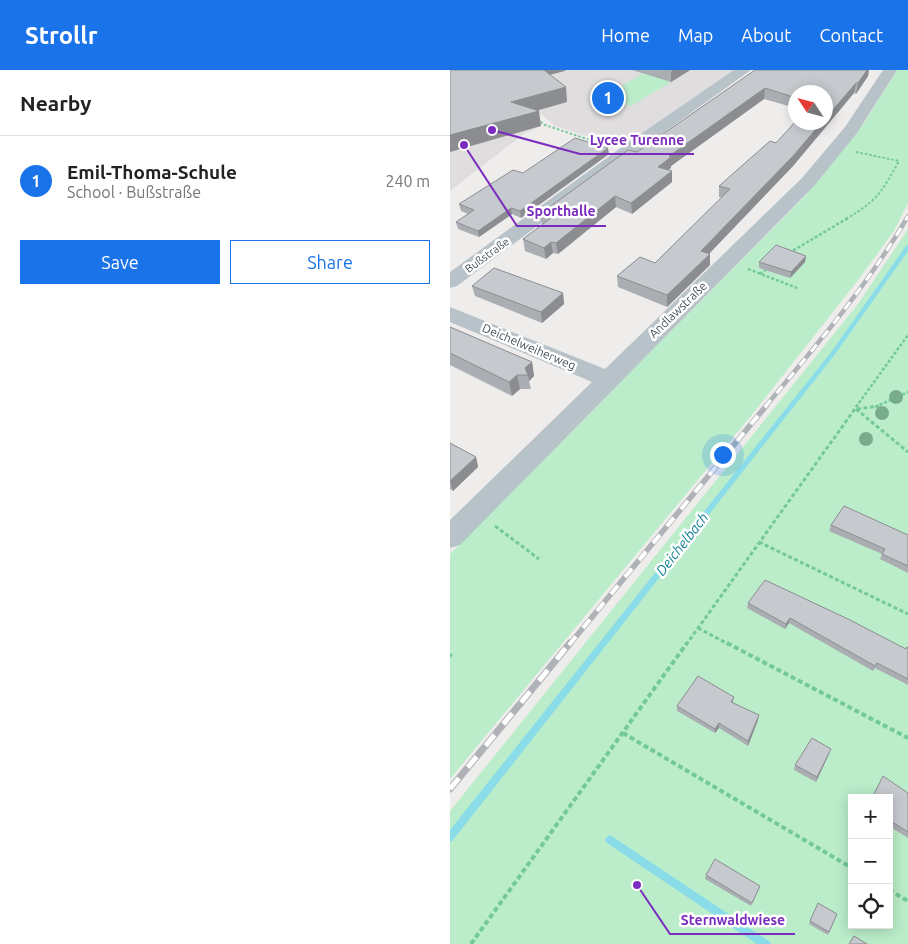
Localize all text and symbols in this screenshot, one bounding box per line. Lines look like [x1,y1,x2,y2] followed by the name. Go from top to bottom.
[25,22,98,49] text: Strollr
[601,25,650,45] text: Home
[678,25,713,45] text: Map
[741,25,791,45] text: About
[819,25,883,45] text: Contact
[592,79,624,117] pin: 1
[788,85,833,130] north arrow
[20,91,91,115] text: Nearby
[580,125,694,154] callout: Lycee Turenne
[590,132,684,148] text: Lycee Turenne
[67,161,237,183] text: Emil-Thoma-Schule
[31,172,41,190] text: 1
[385,172,430,190] text: 240 m
[67,183,201,201] text: School · Bußstraße
[517,197,606,226] callout: Sporthalle
[527,203,595,219] text: Sporthalle
[463,235,511,275] street label: Bußstraße
[20,240,220,284] button: Save
[230,240,430,284] button: Share
[646,279,709,340] street label: Andlawstraße
[481,321,578,372] street label: Deichelweiherweg
[710,442,736,468] your location
[653,509,711,579] water label: Deichelbach
[848,794,893,929] map controls
[848,794,893,839] button: +
[848,839,893,884] button: −
[848,884,893,929] button: locate
[670,905,795,934] callout: Sternwaldwiese
[681,912,785,928] text: Sternwaldwiese

